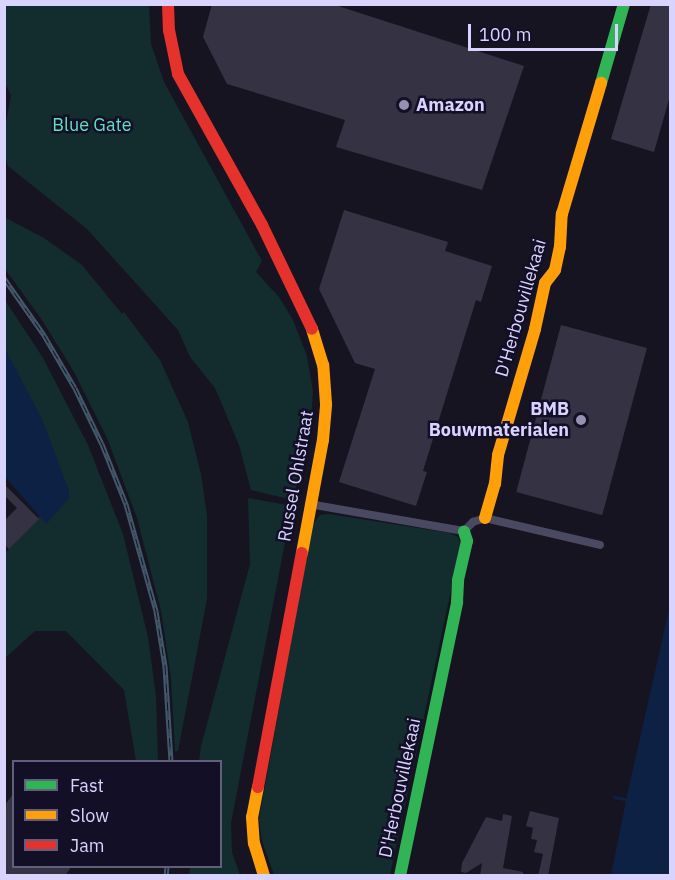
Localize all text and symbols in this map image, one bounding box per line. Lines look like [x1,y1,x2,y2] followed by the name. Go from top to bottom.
[471,12,621,50] scale bar
[479,23,531,46] text: 100 m
[416,94,485,116] place label: Amazon
[397,98,411,112] marker: Amazon
[52,114,132,136] park label: Blue Gate
[491,237,551,379] street label: D'Herbouvillekaai
[429,399,569,442] place label: BMB Bouwmaterialen
[274,409,318,543] street label: Russel Ohlstraat
[574,413,588,427] marker: BMB Bouwmaterialen
[375,716,425,860] street label: D'Herbouvillekaai
[12,760,222,868] legend
[70,774,104,797] text: Fast
[70,804,109,827] text: Slow
[70,834,105,857] text: Jam

